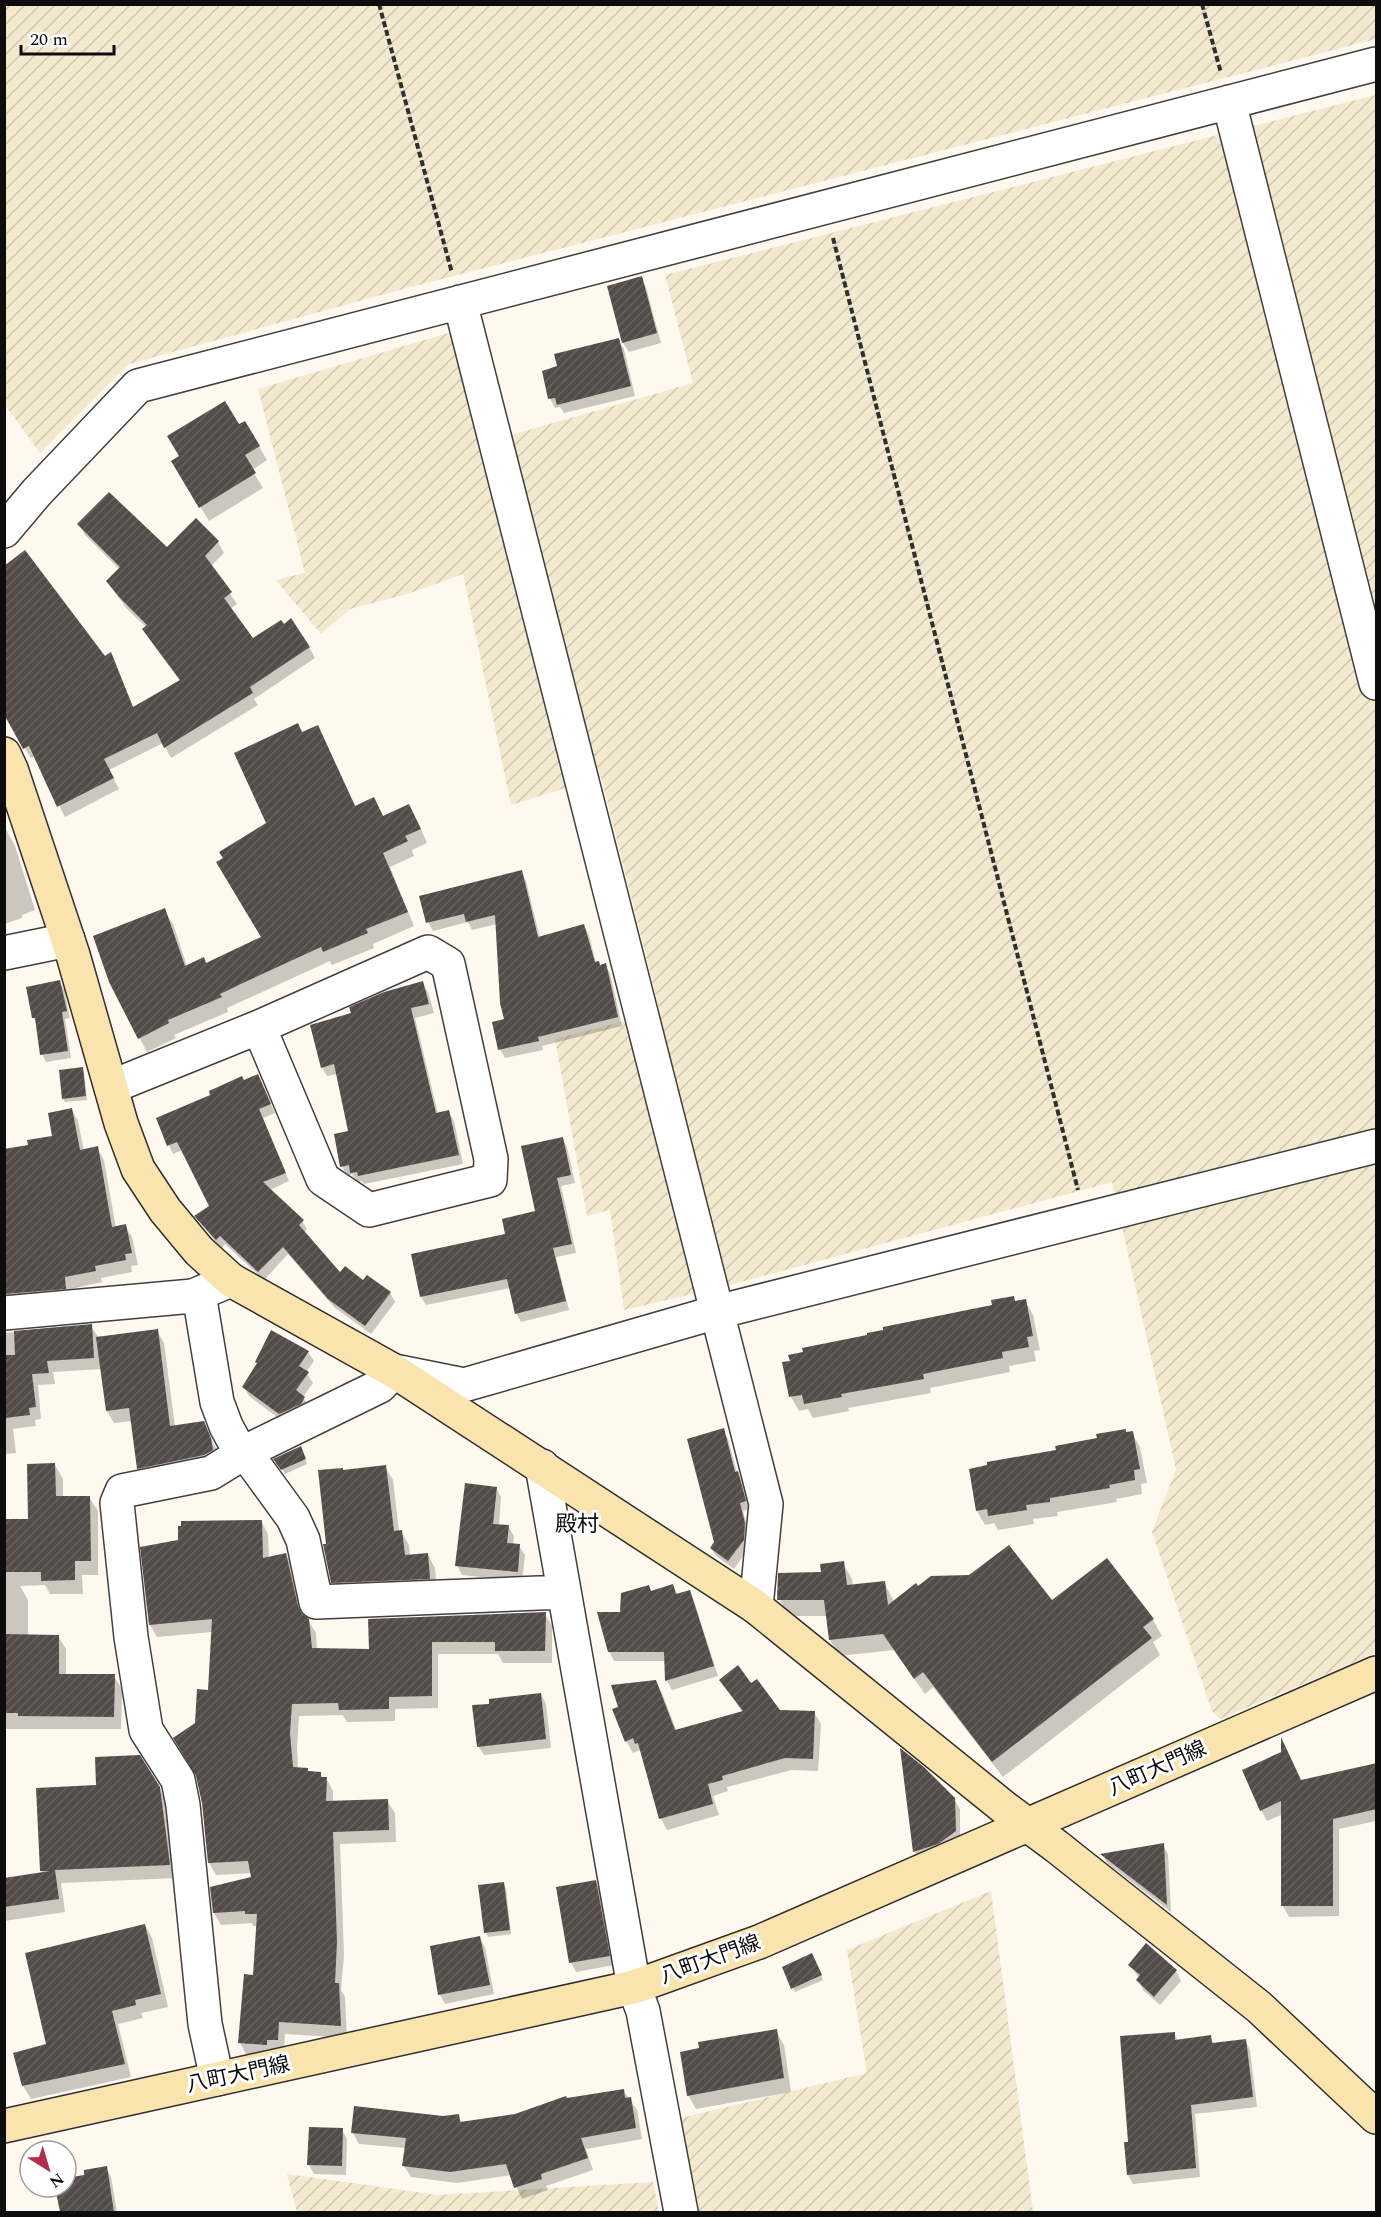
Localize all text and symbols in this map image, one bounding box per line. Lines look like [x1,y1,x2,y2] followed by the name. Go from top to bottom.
[21,18,114,56] scale bar
[30,26,68,53] text: 20 m
[555,1508,599,1541] district label: 殿村
[1103,1733,1212,1805] street label: 八町大門線
[656,1927,765,1993] street label: 八町大門線
[184,2048,293,2102] street label: 八町大門線
[18,2139,78,2199] north arrow
[44,2167,69,2194] text: N

